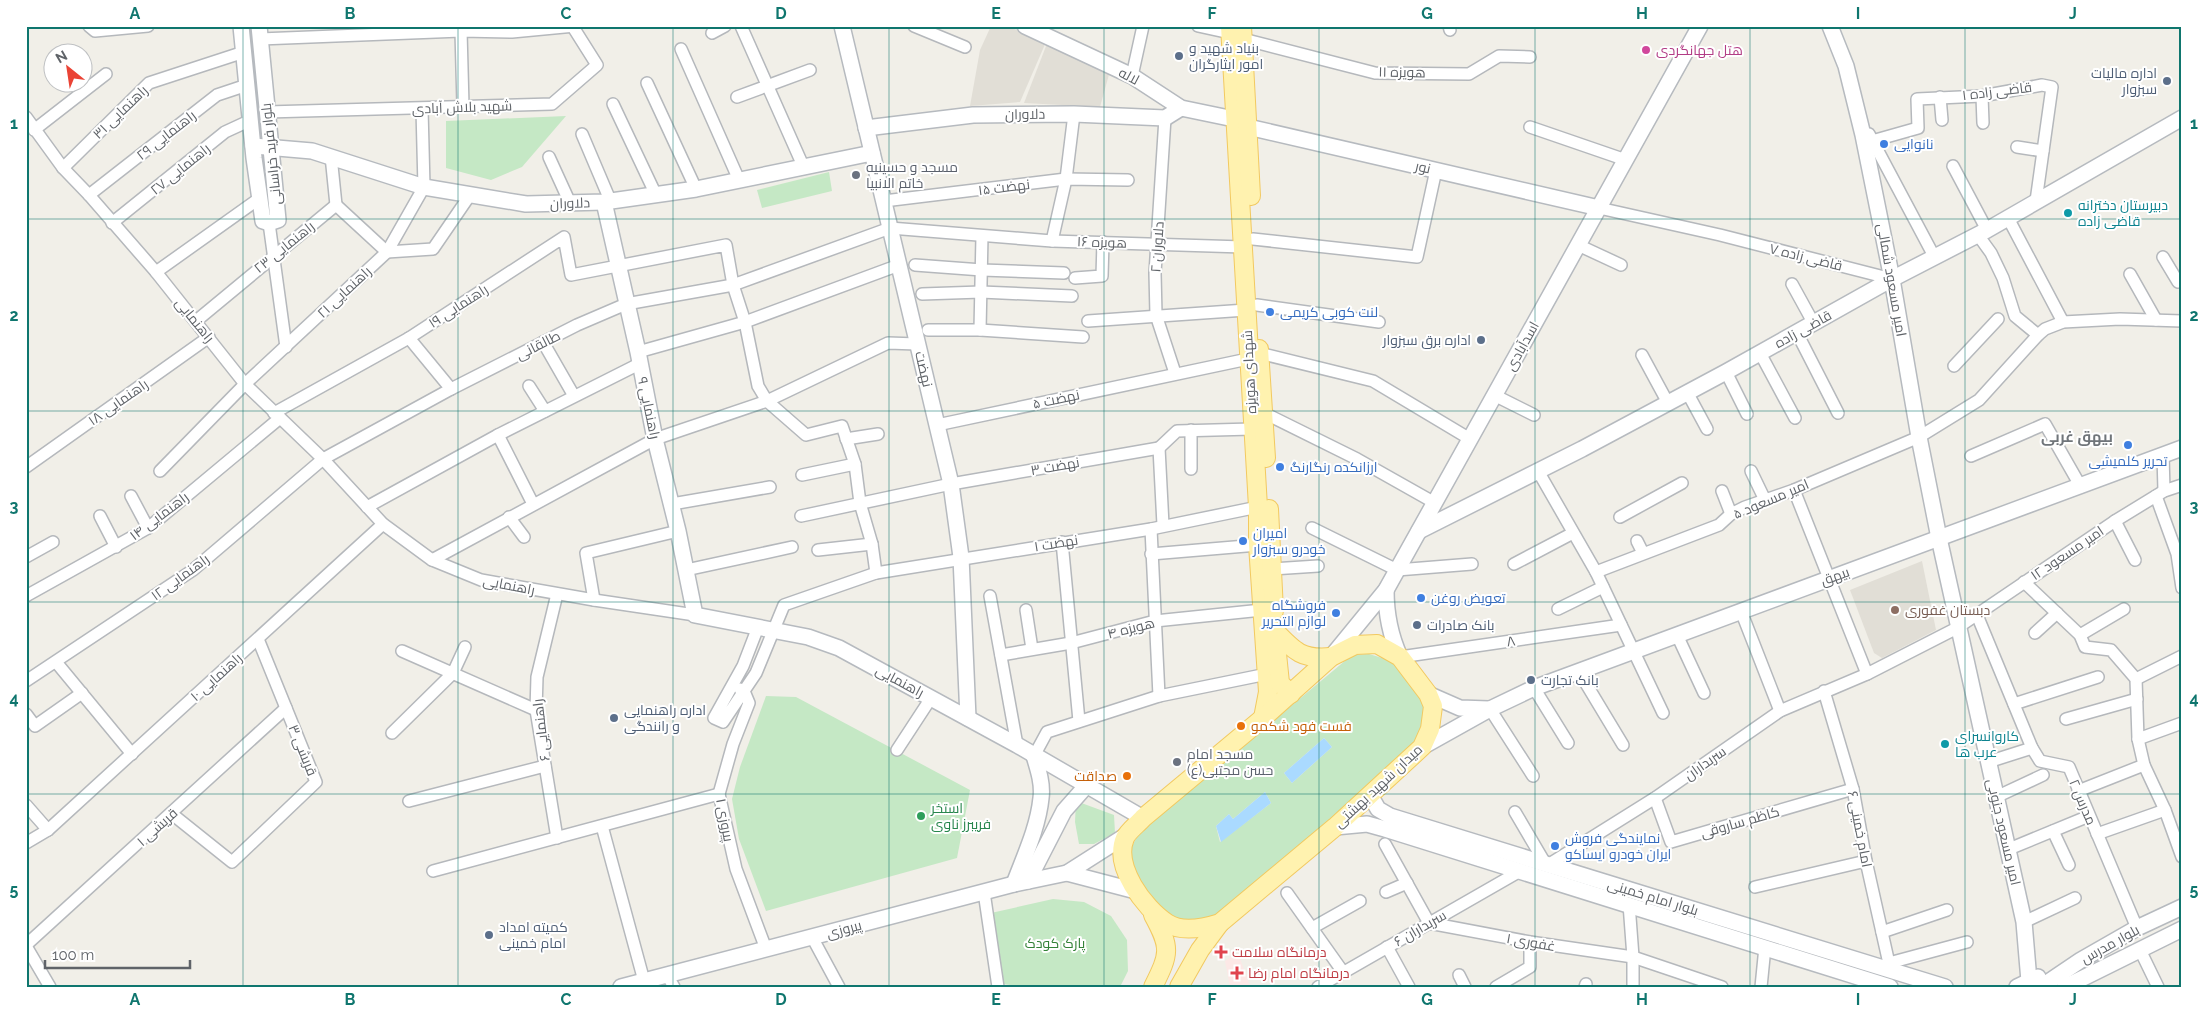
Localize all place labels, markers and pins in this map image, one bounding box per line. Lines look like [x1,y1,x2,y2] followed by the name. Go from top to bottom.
[1189,40,1263,72] place label: بنیاد شهید و امور ایثارگران
[1656,42,1743,58] place label: هتل جهانگردی
[1640,44,1652,56] marker: هتل جهانگردی
[1173,50,1185,62] marker: بنیاد شهید و امور ایثارگران
[2091,65,2157,97] place label: اداره مالیات سبزوار
[2161,75,2173,87] marker: اداره مالیات سبزوار
[1894,136,1934,152] place label: نانوایی
[1878,138,1890,150] marker: نانوایی
[866,159,958,193] place label: مسجد و حسینیه خاتم الانبیا
[850,169,862,181] marker: مسجد و حسینیه خاتم الانبیا
[2078,197,2168,229] place label: دبیرستان دخترانه قاضی زاده
[2062,207,2074,219] marker: دبیرستان دخترانه قاضی زاده
[1280,304,1378,320] place label: لنت کوبی کریمی
[1264,306,1276,318] marker: لنت کوبی کریمی
[1382,332,1471,349] place label: اداره برق سبزوار
[1475,334,1487,346] marker: اداره برق سبزوار
[2122,439,2134,451] marker: تحریر کلمیشی
[2089,453,2168,469] place label: تحریر کلمیشی
[1290,459,1377,475] place label: ارزانکده رنگارنگ
[1274,461,1286,473] marker: ارزانکده رنگارنگ
[1252,525,1325,557] place label: امیران خودرو سبزوار
[1237,535,1249,547] marker: امیران خودرو سبزوار
[1431,590,1506,606] place label: تعویض روغن
[1415,592,1427,604] marker: تعویض روغن
[1261,597,1326,631] place label: فروشگاه لوازم التحریر
[1905,602,1990,618] place label: دبستان غفوری
[1889,604,1901,616] marker: دبستان غفوری
[1330,607,1342,619] marker: فروشگاه لوازم التحریر
[1427,617,1495,633] place label: بانک صادرات
[1411,619,1423,631] marker: بانک صادرات
[1541,672,1599,688] place label: بانک تجارت
[1525,674,1537,686] marker: بانک تجارت
[624,702,706,734] place label: اداره راهنمایی و رانندگی
[608,712,620,724] marker: اداره راهنمایی و رانندگی
[1251,718,1352,734] place label: فست فود شکمو
[1235,720,1247,732] marker: فست فود شکمو
[1955,728,2019,760] place label: کاروانسرای عرب ها
[1939,738,1951,750] marker: کاروانسرای عرب ها
[1187,746,1273,779] place label: مسجد امام حسن مجتبی(ع)
[1171,756,1183,768] marker: مسجد امام حسن مجتبی(ع)
[1074,768,1117,784] place label: صداقت
[1121,770,1133,782] marker: صداقت
[930,800,991,832] place label: استخر فریبرز ناوی
[915,810,927,822] marker: استخر فریبرز ناوی
[1565,830,1671,862] place label: نمایندگی فروش ایران خودرو ایساکو
[1549,840,1561,852] marker: نمایندگی فروش ایران خودرو ایساکو
[499,919,568,953] place label: کمیته امداد امام خمینی
[483,929,495,941] marker: کمیته امداد امام خمینی
[1232,944,1327,960] place label: درمانگاه سلامت
[1214,945,1228,959] marker: درمانگاه سلامت
[1248,965,1350,983] place label: درمانگاه امام رضا
[1230,966,1244,980] marker: درمانگاه امام رضا

